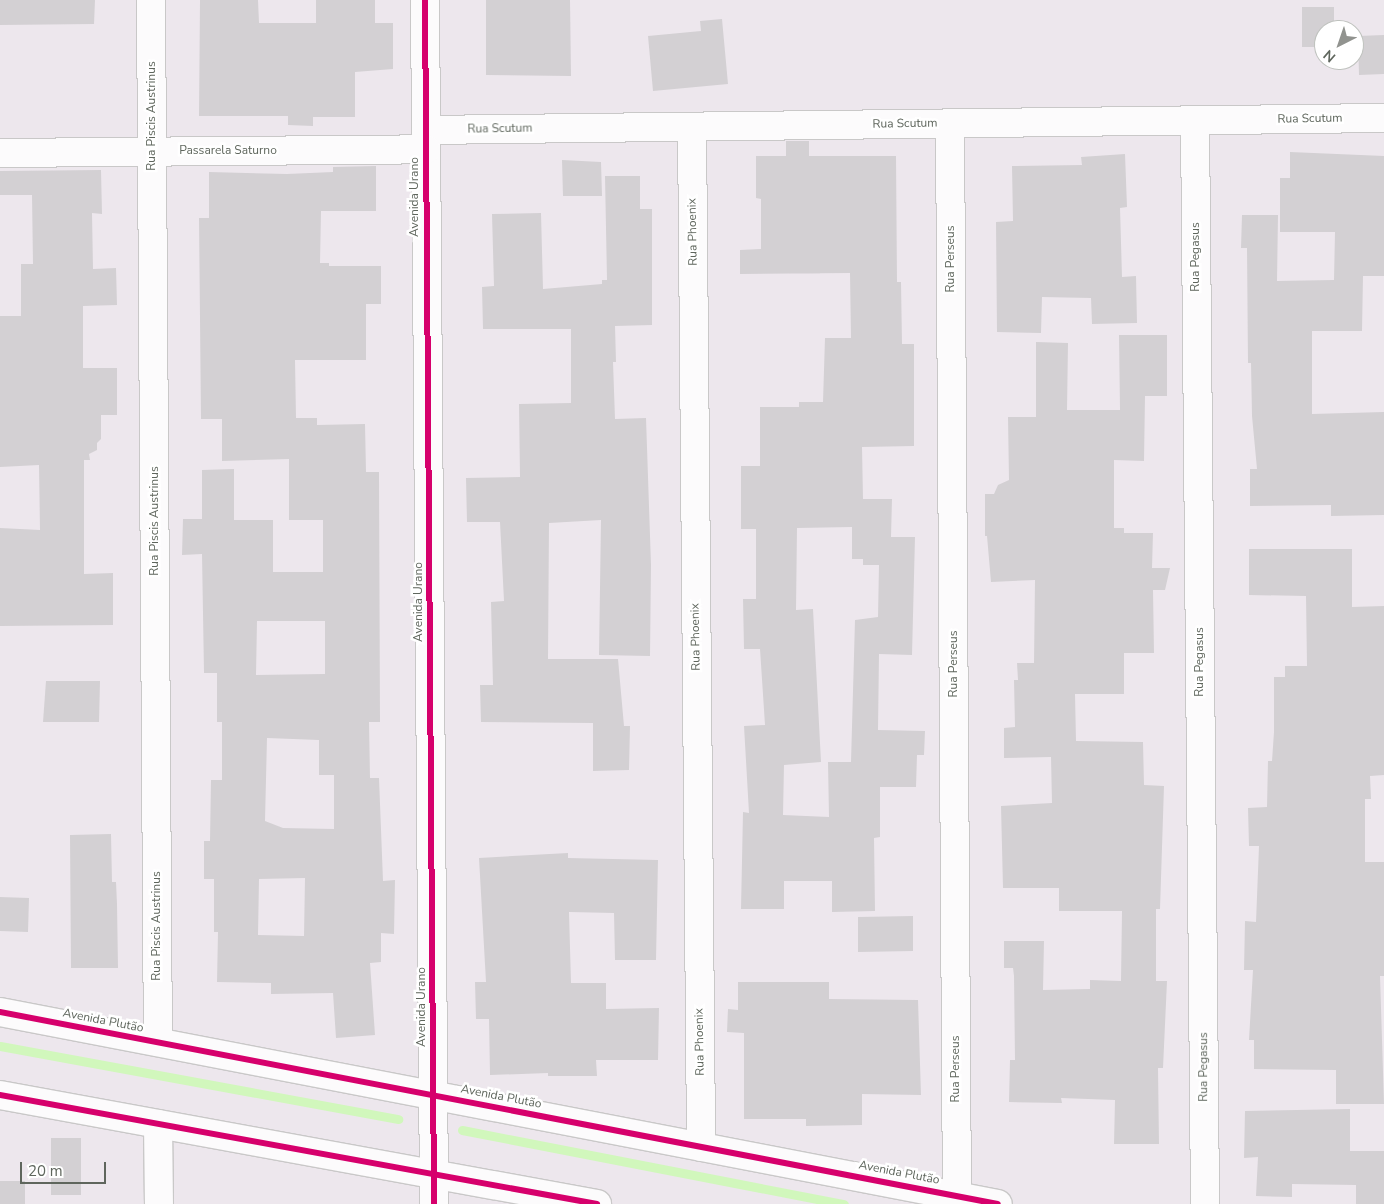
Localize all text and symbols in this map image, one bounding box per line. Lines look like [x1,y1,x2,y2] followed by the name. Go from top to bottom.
[1314,20,1364,70] north arrow
[1319,45,1340,67] text: N
[145,61,159,171] street label: Rua Piscis Austrinus
[1277,111,1343,127] street label: Rua Scutum
[872,116,938,132] street label: Rua Scutum
[467,121,533,137] street label: Rua Scutum
[179,144,277,158] street label: Passarela Saturno
[408,157,422,237] street label: Avenida Urano
[685,198,701,266] street label: Rua Phoenix
[1189,222,1203,292] street label: Rua Pegasus
[944,226,958,292] street label: Rua Perseus
[148,466,162,576] street label: Rua Piscis Austrinus
[412,562,426,642] street label: Avenida Urano
[688,603,704,671] street label: Rua Phoenix
[1193,627,1207,697] street label: Rua Pegasus
[947,631,961,697] street label: Rua Perseus
[150,871,164,981] street label: Rua Piscis Austrinus
[415,967,429,1047] street label: Avenida Urano
[61,1006,145,1036] street label: Avenida Plutão
[692,1008,708,1076] street label: Rua Phoenix
[1197,1032,1211,1102] street label: Rua Pegasus
[949,1036,963,1102] street label: Rua Perseus
[459,1082,543,1112] street label: Avenida Plutão
[22,1152,109,1184] scale bar
[857,1158,941,1188] street label: Avenida Plutão
[28,1161,63,1181] text: 20 m

